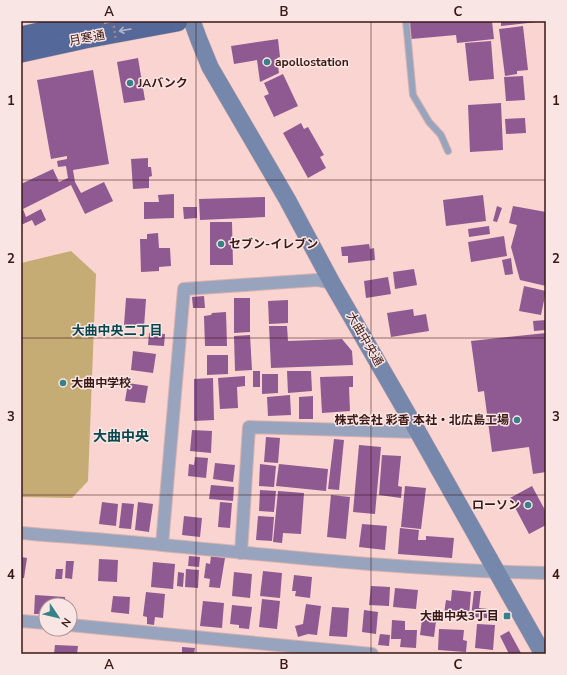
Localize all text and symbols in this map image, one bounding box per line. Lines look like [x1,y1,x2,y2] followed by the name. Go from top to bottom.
[104,3,114,21] text: A
[280,3,289,21] text: B
[454,3,463,21] text: C
[68,27,106,49] street label: 月寒通
[119,27,132,35] one-way arrow
[275,54,349,70] place label: apollostation
[262,57,272,67] marker: apollostation
[137,75,188,91] place label: JAバンク
[125,78,135,88] marker: JAバンク
[7,92,15,110] text: 1
[552,92,560,110] text: 1
[229,236,318,252] place label: セブン-イレブン
[216,239,226,249] marker: セブン-イレブン
[7,250,15,268] text: 2
[552,250,560,268] text: 2
[343,309,387,369] street label: 大曲中央通
[71,322,163,340] district label: 大曲中央二丁目
[71,375,131,391] place label: 大曲中学校
[58,378,68,388] marker: 大曲中学校
[7,408,15,426] text: 3
[552,408,560,426] text: 3
[335,412,509,428] place label: 株式会社 彩香 本社・北広島工場
[512,415,522,425] marker: 株式会社 彩香 本社・北広島工場
[93,427,149,446] district label: 大曲中央
[472,497,520,513] place label: ローソン
[523,500,533,510] marker: ローソン
[7,566,15,584] text: 4
[552,566,560,584] text: 4
[38,597,78,637] north arrow
[420,608,499,624] place label: 大曲中央3丁目
[502,611,512,621] marker: 大曲中央3丁目
[57,615,74,630] text: N
[104,656,114,674] text: A
[280,656,289,674] text: B
[454,656,463,674] text: C

